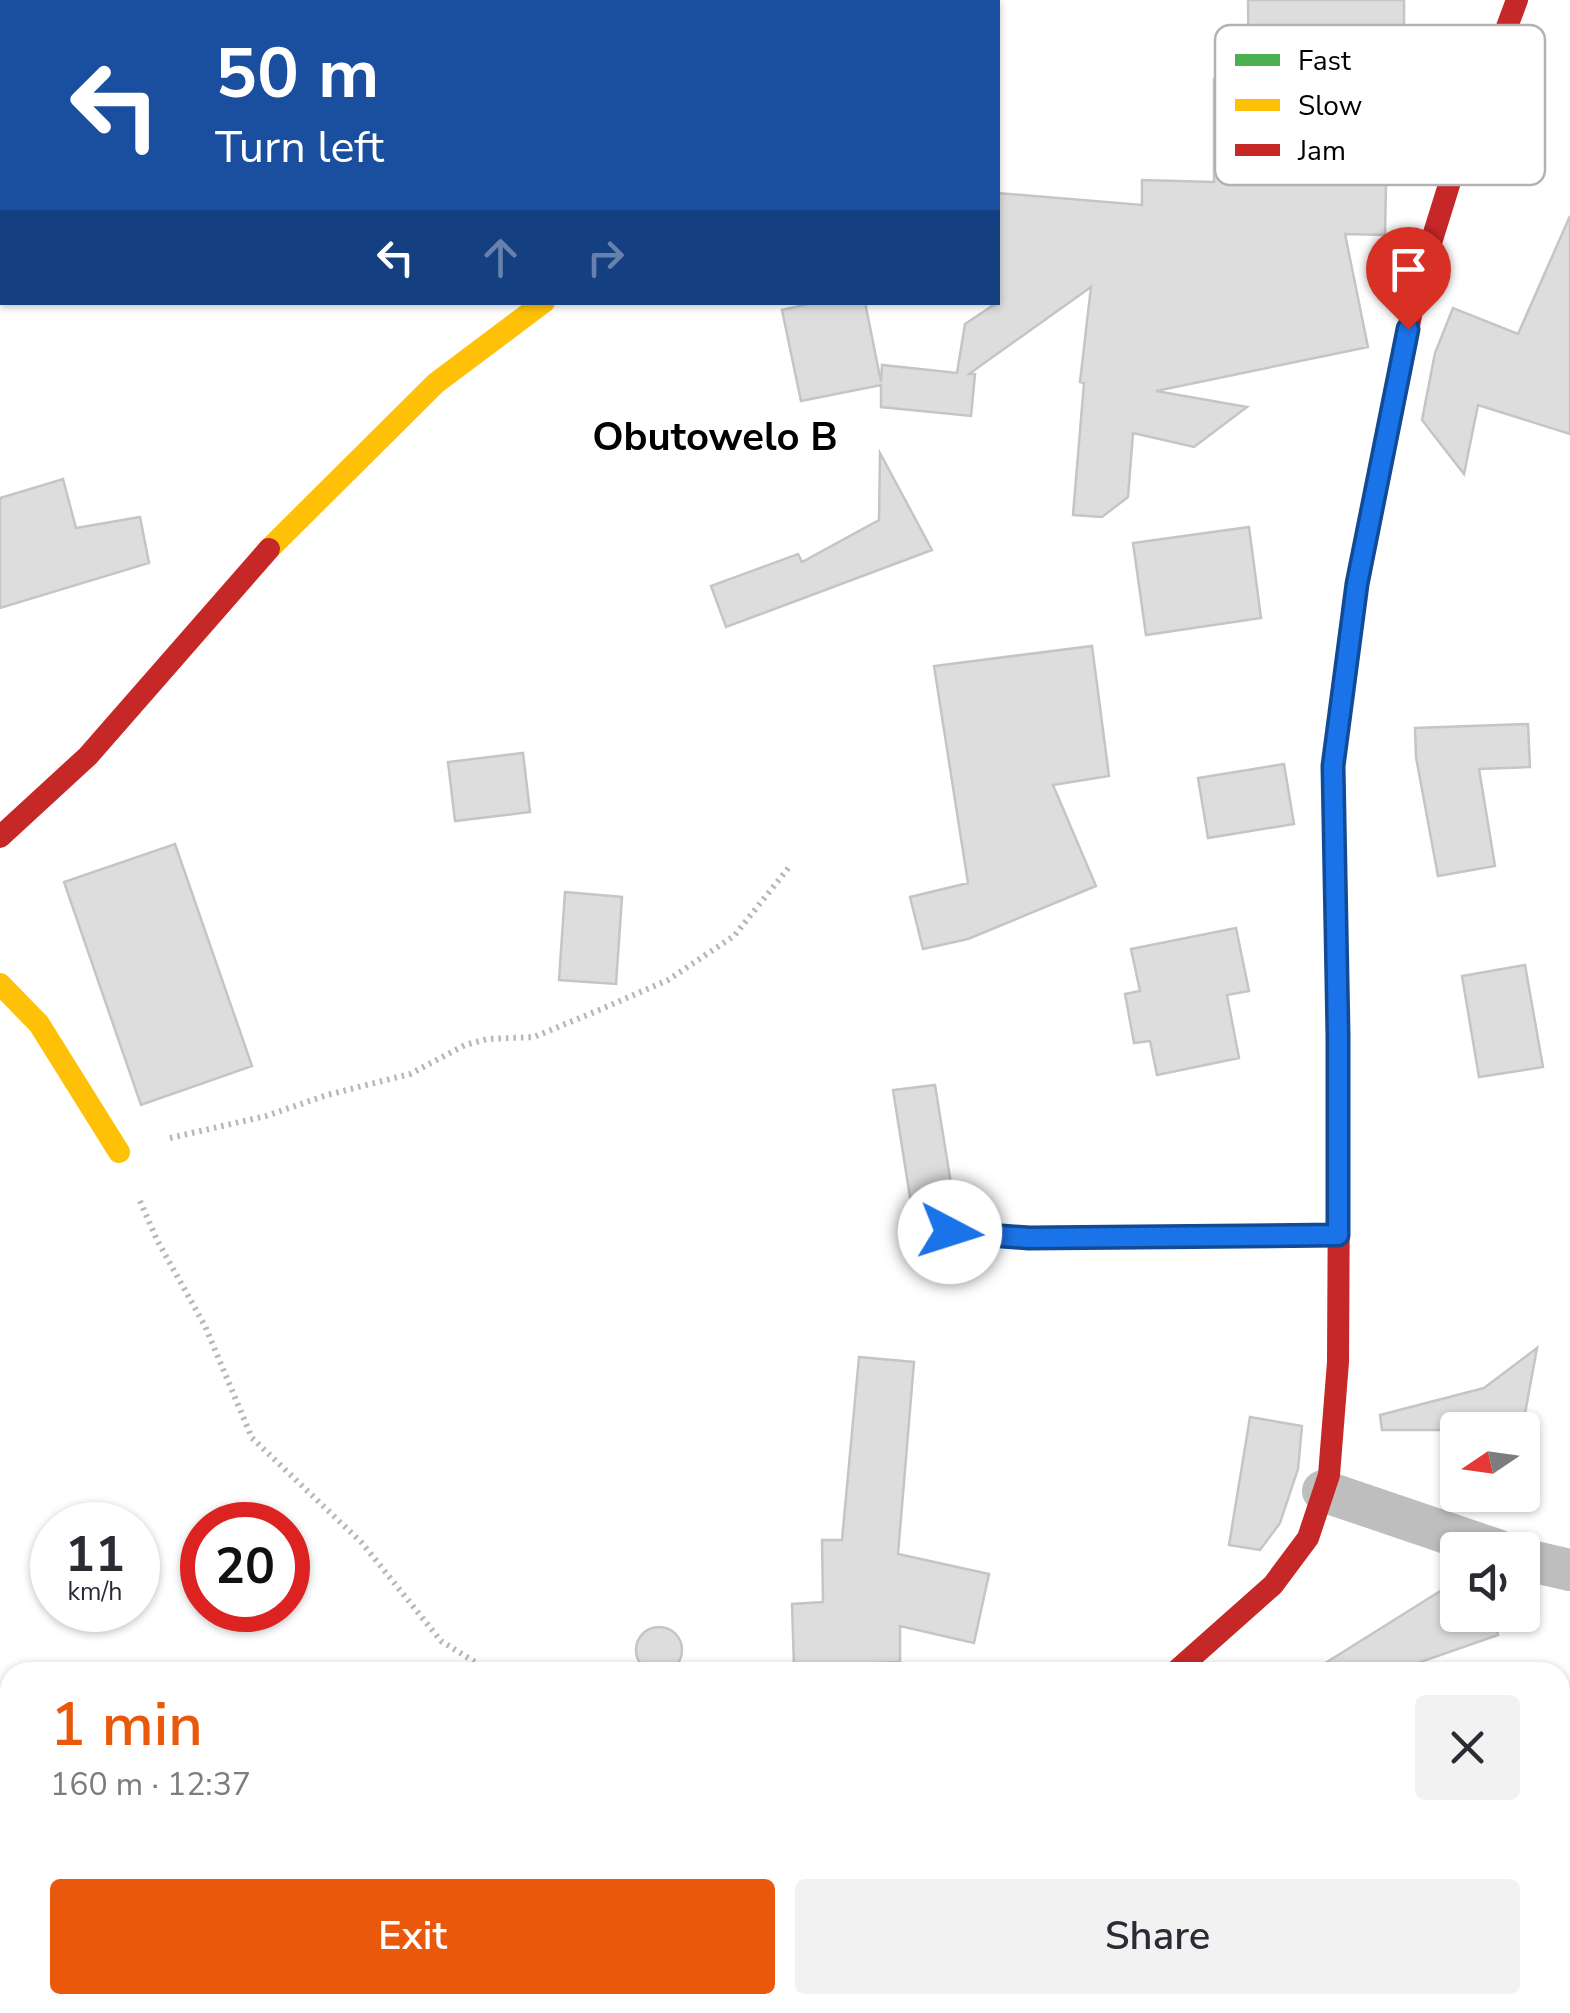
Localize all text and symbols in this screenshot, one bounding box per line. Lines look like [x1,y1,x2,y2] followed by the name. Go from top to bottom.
[1215,25,1545,185] legend
[215,26,379,122] text: 50 m
[50,40,180,170] icon: left
[1298,42,1351,80] text: Fast
[1298,87,1362,125] text: Slow
[215,117,384,178] text: Turn left
[1297,132,1346,170] text: Jam
[1366,227,1451,330] pin
[368,230,423,285] icon: left
[473,230,528,285] icon: ahead
[578,230,633,285] icon: right
[1381,242,1436,297] icon: arrive
[592,410,838,464] district label: Obutowelo B
[898,1180,1002,1284] position arrow
[1440,1412,1540,1512] north arrow
[1440,1412,1540,1632] map controls
[180,1502,310,1632] speed limit sign: 20
[65,1520,125,1589] text: 11
[1440,1532,1540,1632] button: sound
[67,1575,123,1609] text: km/h
[50,1684,203,1766] text: 1 min
[1415,1695,1520,1800] button: close
[50,1763,251,1806] text: 160 m · 12:37
[50,1879,775,1994] button: Exit
[795,1879,1520,1994] button: Share

